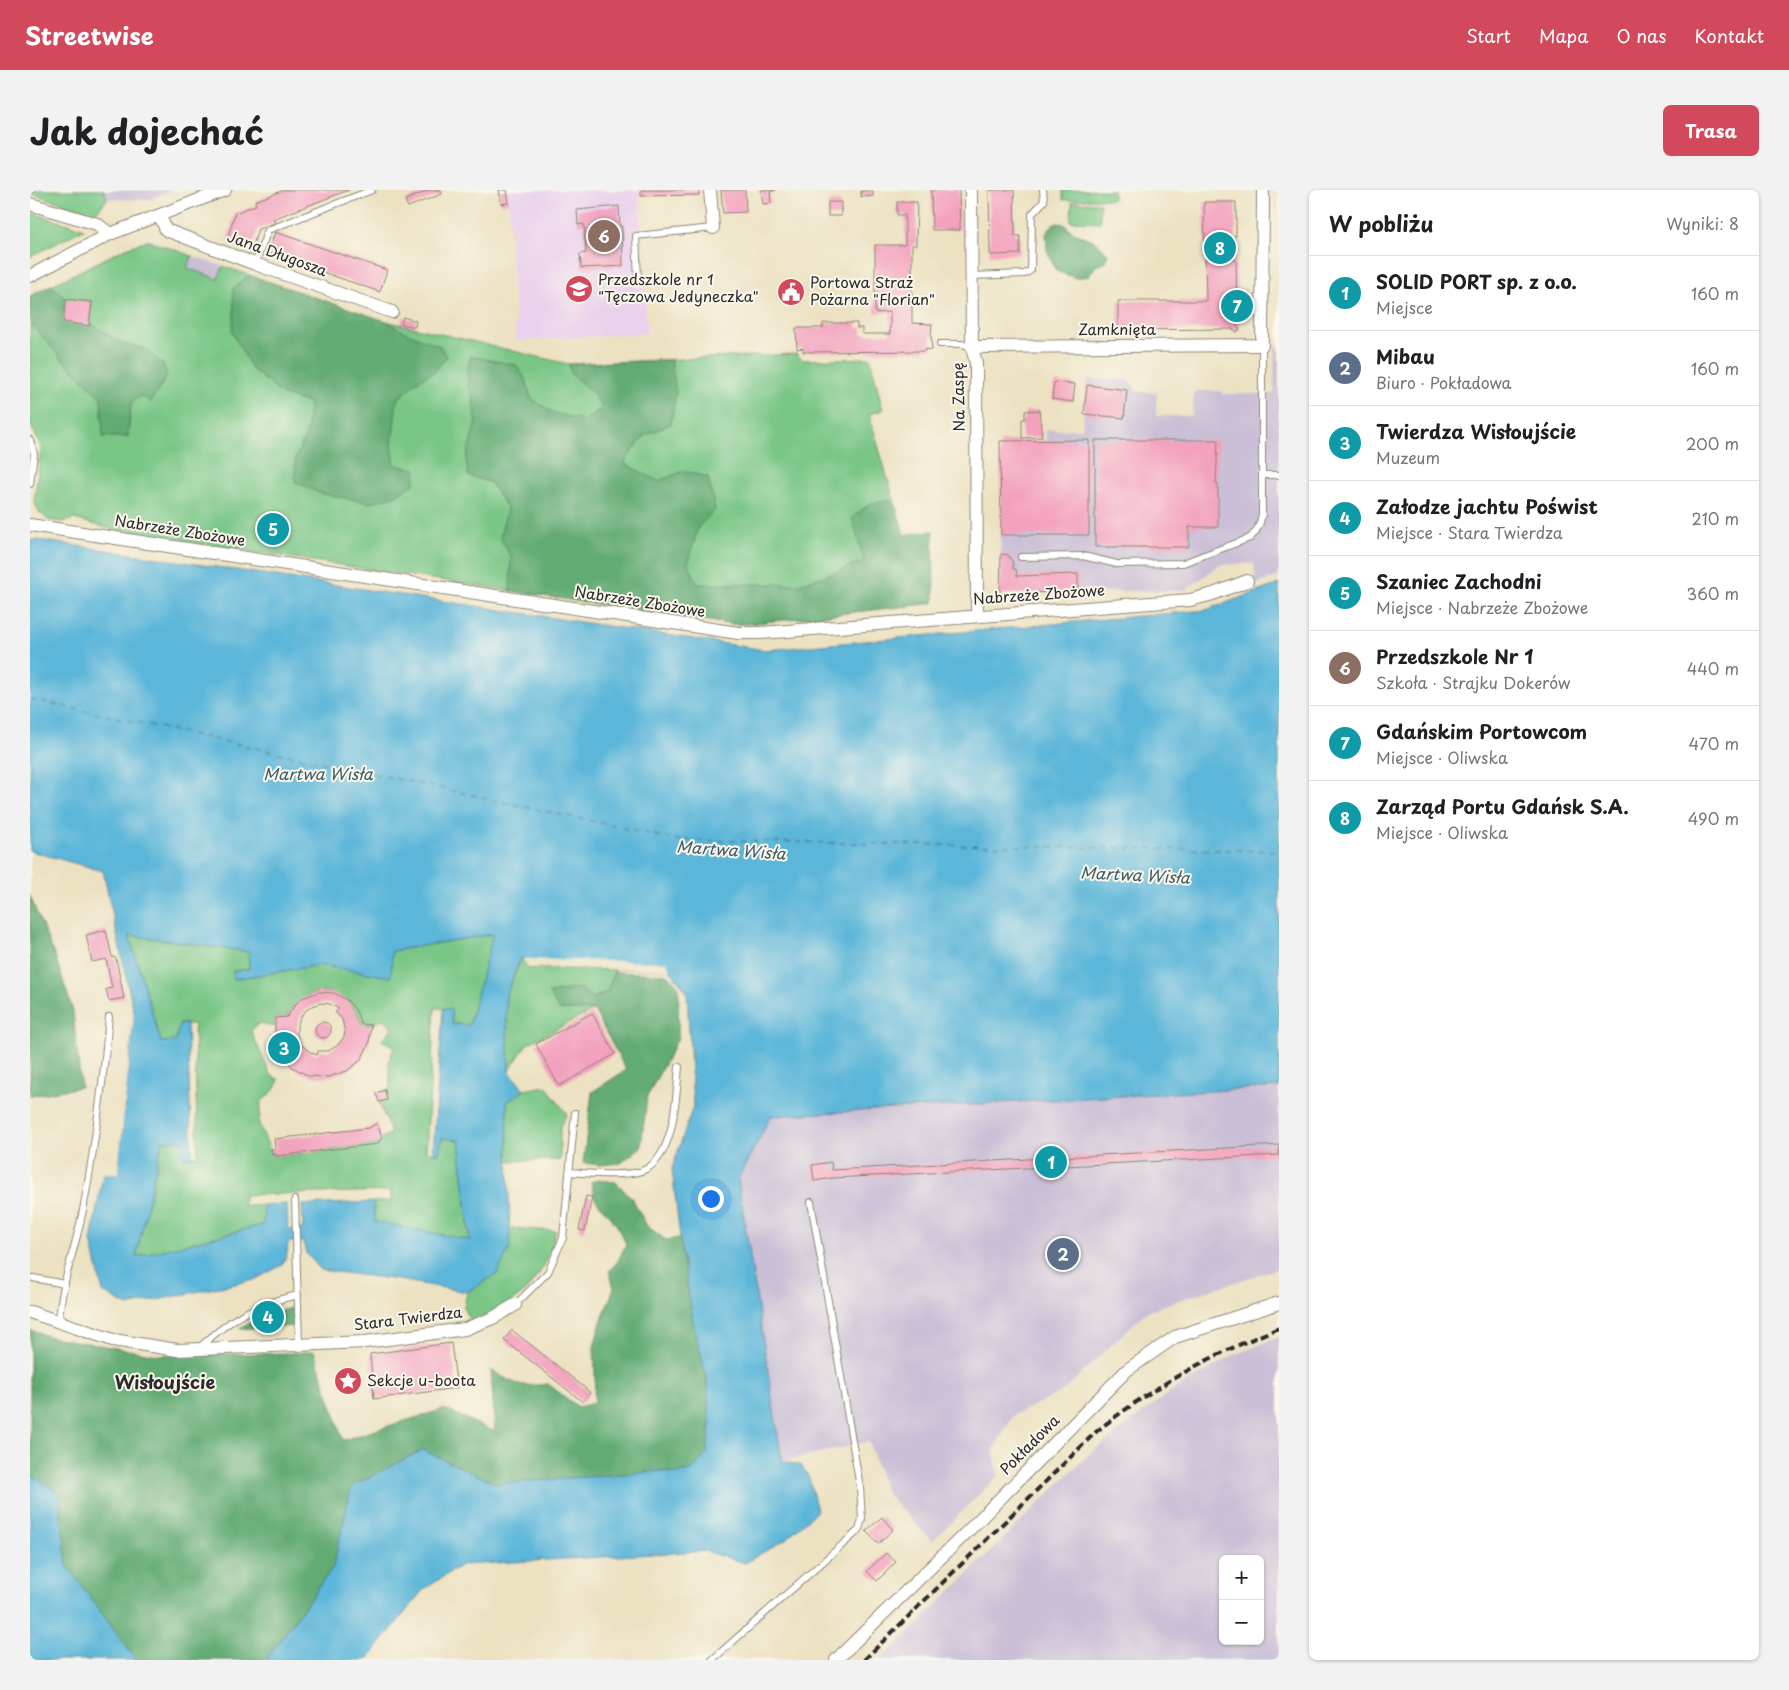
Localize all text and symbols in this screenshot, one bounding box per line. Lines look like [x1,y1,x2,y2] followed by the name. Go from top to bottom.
[25,17,154,53] text: Streetwise
[1466,22,1511,49] text: Start
[1539,22,1588,49] text: Mapa
[1616,22,1666,49] text: O nas
[1694,22,1764,49] text: Kontakt
[30,104,264,157] text: Jak dojechać
[1663,105,1759,156] button: Trasa
[1329,207,1434,239] text: W pobliżu
[1666,211,1739,235] text: Wyniki: 8
[588,217,620,255] pin: 6
[224,224,331,282] street label: Jana Długosza
[1204,229,1236,267] pin: 8
[598,267,759,307] place label: Przedszkole nr 1 "Tęczowa Jedyneczka"
[1376,267,1577,295] text: SOLID PORT sp. z o.o.
[810,270,935,310] place label: Portowa Straż Pożarna "Florian"
[564,274,594,304] school or university icon: Przedszkole nr 1 "Tęczowa Jedyneczka"
[776,277,806,307] public building icon: Portowa Straż Pożarna "Florian"
[1341,281,1349,305] text: 1
[1691,281,1739,305] text: 160 m
[1221,287,1253,325] pin: 7
[1376,295,1433,319] text: Miejsce
[1078,317,1157,340] street label: Zamknięta
[1376,342,1435,370] text: Mibau
[1339,356,1351,380] text: 2
[1691,356,1739,380] text: 160 m
[945,362,970,432] street label: Na Zaspę
[1376,370,1512,394] text: Biuro · Pokładowa
[1376,417,1576,445] text: Twierdza Wisłoujście
[1340,431,1350,455] text: 3
[1686,431,1739,455] text: 200 m
[1376,445,1440,469] text: Muzeum
[1376,492,1598,520] text: Załodze jachtu Poświst
[1340,506,1350,530] text: 4
[1691,506,1739,530] text: 210 m
[113,508,247,551] street label: Nabrzeże Zbożowe
[257,510,289,548] pin: 5
[1376,520,1563,544] text: Miejsce · Stara Twierdza
[1376,567,1541,595] text: Szaniec Zachodni
[972,577,1106,610] street label: Nabrzeże Zbożowe
[573,579,707,622] street label: Nabrzeże Zbożowe
[1340,581,1350,605] text: 5
[1687,581,1739,605] text: 360 m
[1376,595,1588,619] text: Miejsce · Nabrzeże Zbożowe
[1376,642,1533,670] text: Przedszkole Nr 1
[1339,656,1351,680] text: 6
[1687,656,1739,680] text: 440 m
[1376,670,1570,694] text: Szkoła · Strajku Dokerów
[1376,717,1587,745] text: Gdańskim Portowcom
[1340,731,1350,755] text: 7
[1689,731,1739,755] text: 470 m
[1376,745,1508,769] text: Miejsce · Oliwska
[263,761,374,785] water label: Martwa Wisła
[1376,792,1629,820] text: Zarząd Portu Gdańsk S.A.
[1340,806,1350,830] text: 8
[1688,806,1739,830] text: 490 m
[1376,820,1508,844] text: Miejsce · Oliwska
[676,833,788,865] water label: Martwa Wisła
[1080,859,1191,889] water label: Martwa Wisła
[268,1029,300,1067] pin: 3
[1035,1143,1067,1181] pin: 1
[698,1186,724,1212] your location
[1047,1235,1079,1273] pin: 2
[252,1298,284,1336] pin: 4
[352,1299,464,1336] street label: Stara Twierdza
[333,1366,363,1396] place icon: Sekcje u-boota
[115,1368,215,1395] district label: Wisłoujście
[367,1368,476,1391] place label: Sekcje u-boota
[994,1408,1065,1479] street label: Pokładowa
[1219,1555,1264,1645] map controls
[1219,1555,1264,1600] button: +
[1219,1600,1264,1645] button: −

